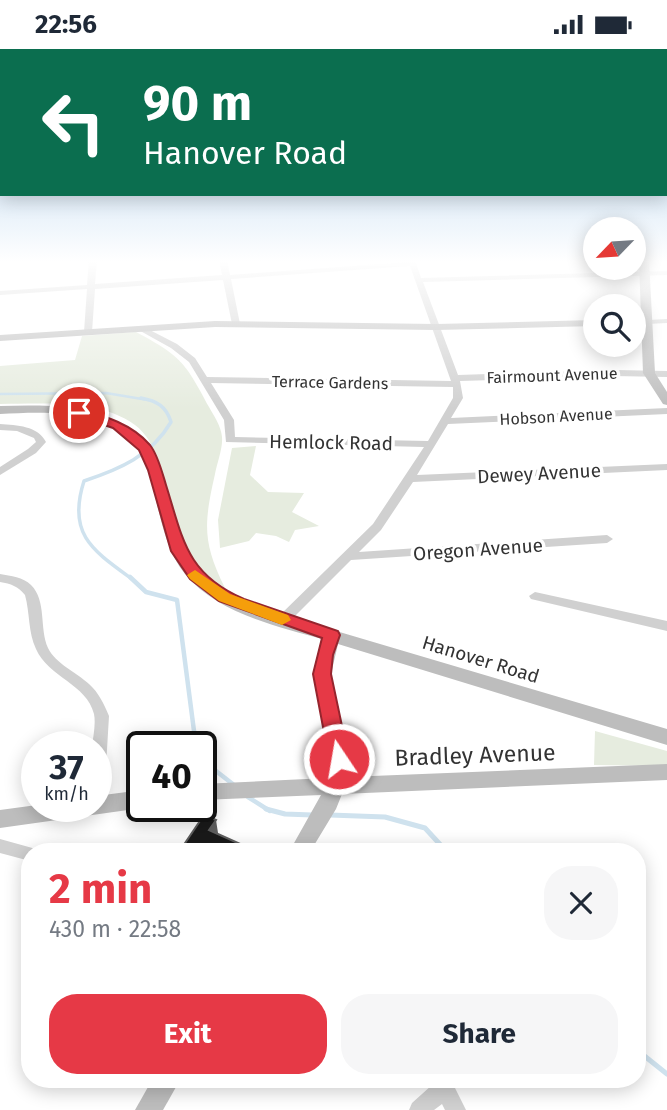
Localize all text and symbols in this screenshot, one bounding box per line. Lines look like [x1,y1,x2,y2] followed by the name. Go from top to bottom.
[35,9,97,40] text: 22:56
[143,74,252,133] text: 90 m
[28,77,119,168] icon: left
[143,134,347,172] text: Hanover Road
[583,217,646,280] north arrow
[583,217,646,357] map controls
[583,294,646,357] button: search
[486,364,618,387] street label: Fairmount Avenue
[272,372,388,393] street label: Terrace Gardens
[49,383,109,443] pin
[60,394,98,432] icon: arrive
[499,404,613,429] street label: Hobson Avenue
[269,430,393,455] street label: Hemlock Road
[477,459,602,488] street label: Dewey Avenue
[412,533,544,566] street label: Oregon Avenue
[420,631,542,688] street label: Hanover Road
[302,722,376,796] position arrow
[126,731,217,822] speed limit sign: 40
[394,738,556,772] street label: Bradley Avenue
[49,746,84,788] text: 37
[44,783,89,805] text: km/h
[49,864,152,914] text: 2 min
[544,866,618,940] button: close
[49,915,181,943] text: 430 m · 22:58
[49,994,327,1074] button: Exit
[341,994,618,1074] button: Share

